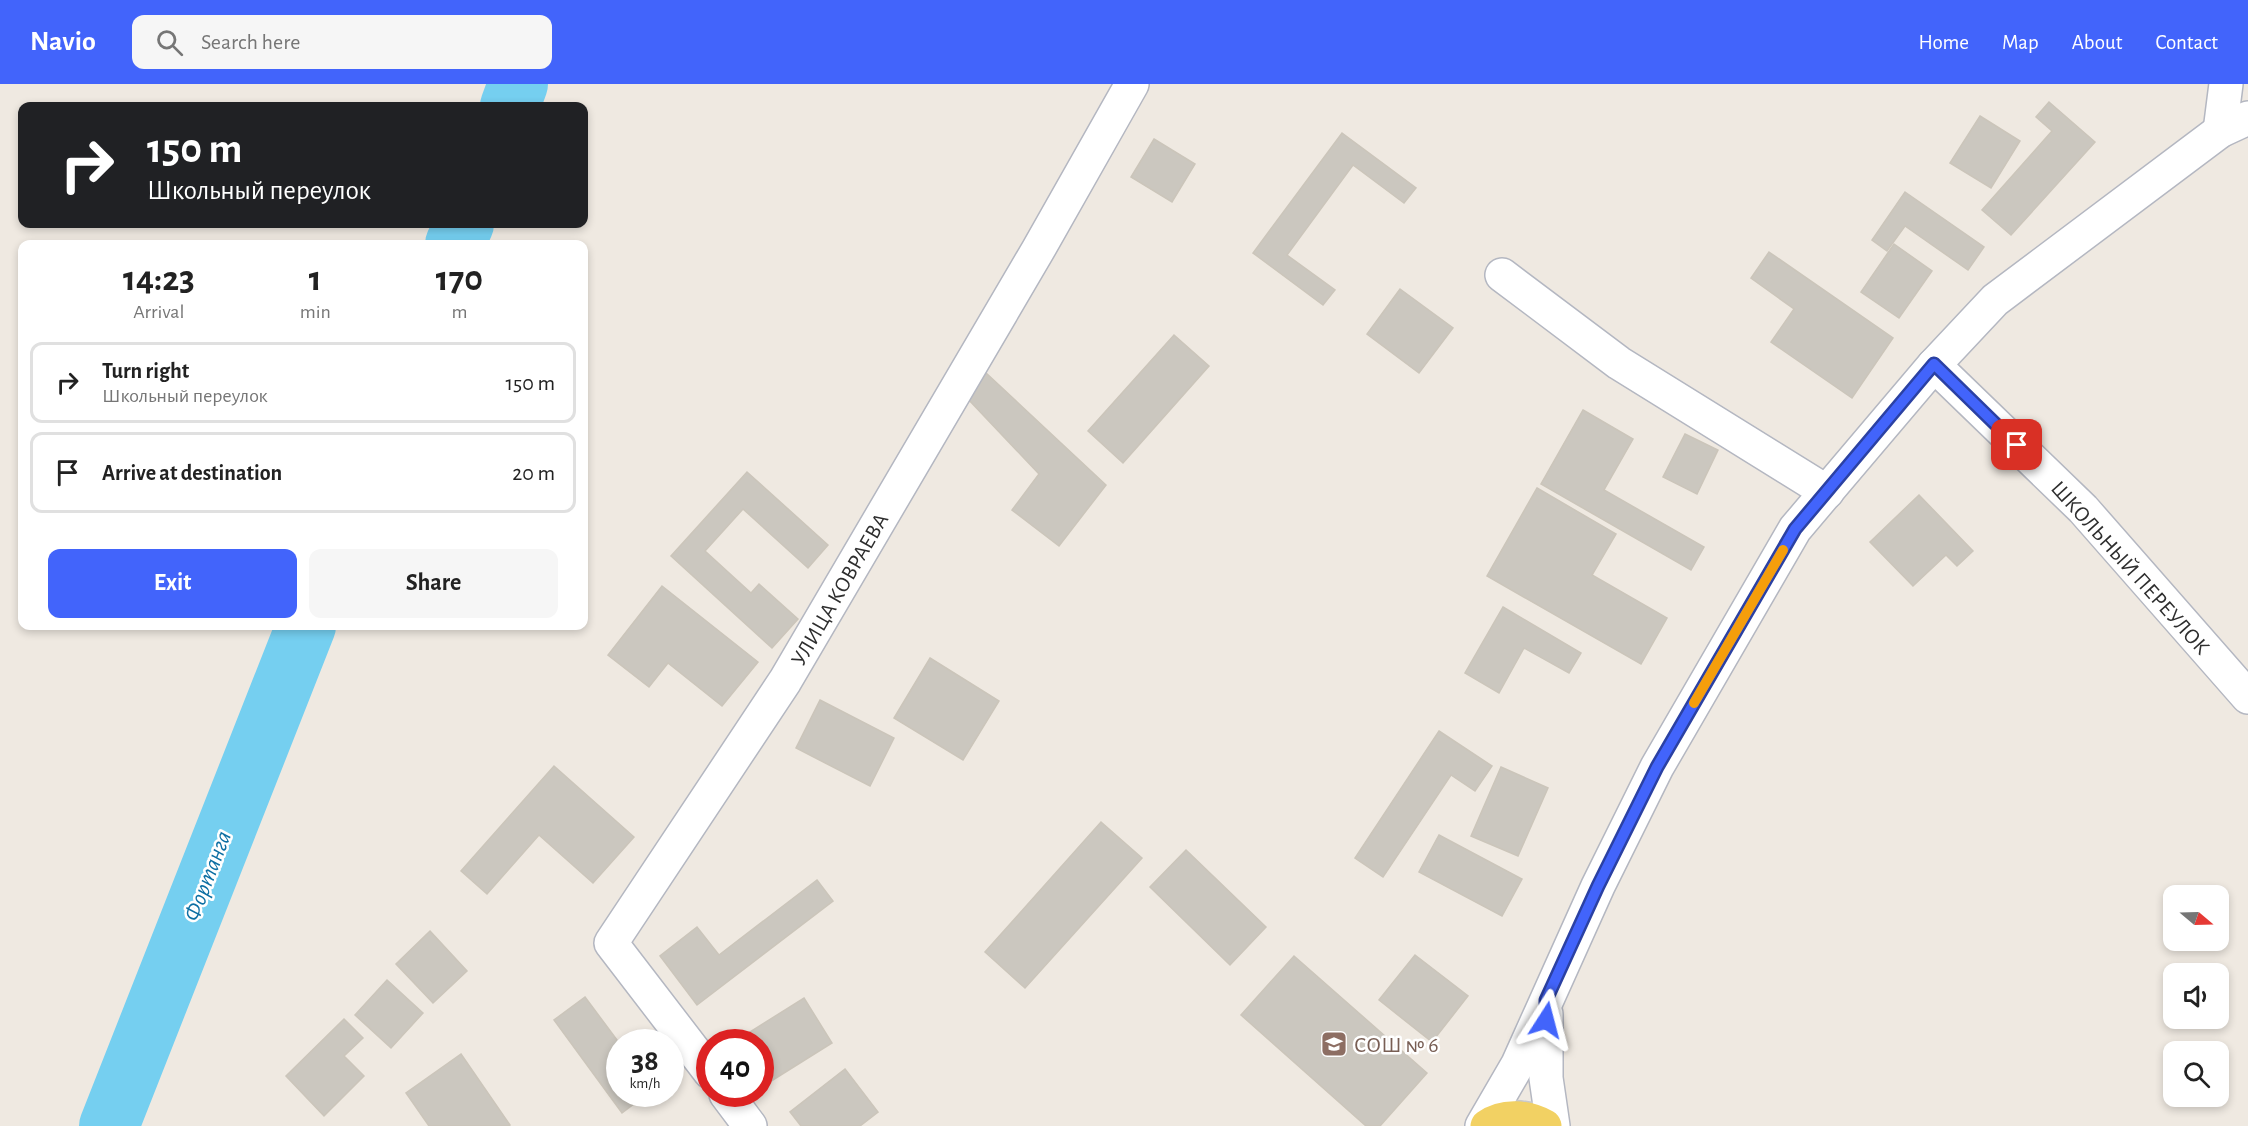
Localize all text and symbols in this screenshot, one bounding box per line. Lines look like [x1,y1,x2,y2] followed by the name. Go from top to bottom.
[132,15,552,69] search box
[153,26,186,59] icon: search
[30,28,96,56] text: Navio
[201,31,300,53] text: Search here
[1918,32,1969,53] text: Home
[2002,32,2039,53] text: Map
[2072,32,2122,53] text: About
[2155,32,2218,53] text: Contact
[48,126,126,204] icon: right
[147,128,242,170] text: 150 m
[147,177,371,204] text: Школьный переулок
[123,261,195,297] text: 14:23
[309,261,322,297] text: 1
[436,261,483,297] text: 170
[133,302,185,322] text: Arrival
[300,302,331,322] text: min
[451,302,467,322] text: m
[102,360,189,382] text: Turn right
[51,366,84,399] icon: right
[505,372,555,394] text: 150 m
[102,386,268,406] text: Школьный переулок
[1991,419,2042,470] pin
[2000,428,2033,461] icon: arrive
[51,456,84,489] icon: arrive
[102,462,282,484] text: Arrive at destination
[512,462,555,484] text: 20 m
[2047,477,2214,659] street label: ШКОЛЬНЫЙ ПЕРЕУЛОК
[787,509,892,670] street label: УЛИЦА КОВРАЕВА
[48,549,297,618] button: Exit
[309,549,558,618] button: Share
[180,828,236,925] water label: Фортанга
[2163,885,2229,951] north arrow
[2163,885,2229,1107] map controls
[2163,963,2229,1029] button: sound
[1514,988,1578,1052] position arrow
[696,1029,774,1107] speed limit sign: 40
[1319,1029,1349,1059] school or university icon: СОШ № 6
[1354,1034,1438,1056] place label: СОШ № 6
[2163,1041,2229,1107] button: search
[631,1046,659,1076] text: 38
[630,1076,660,1091] text: km/h

